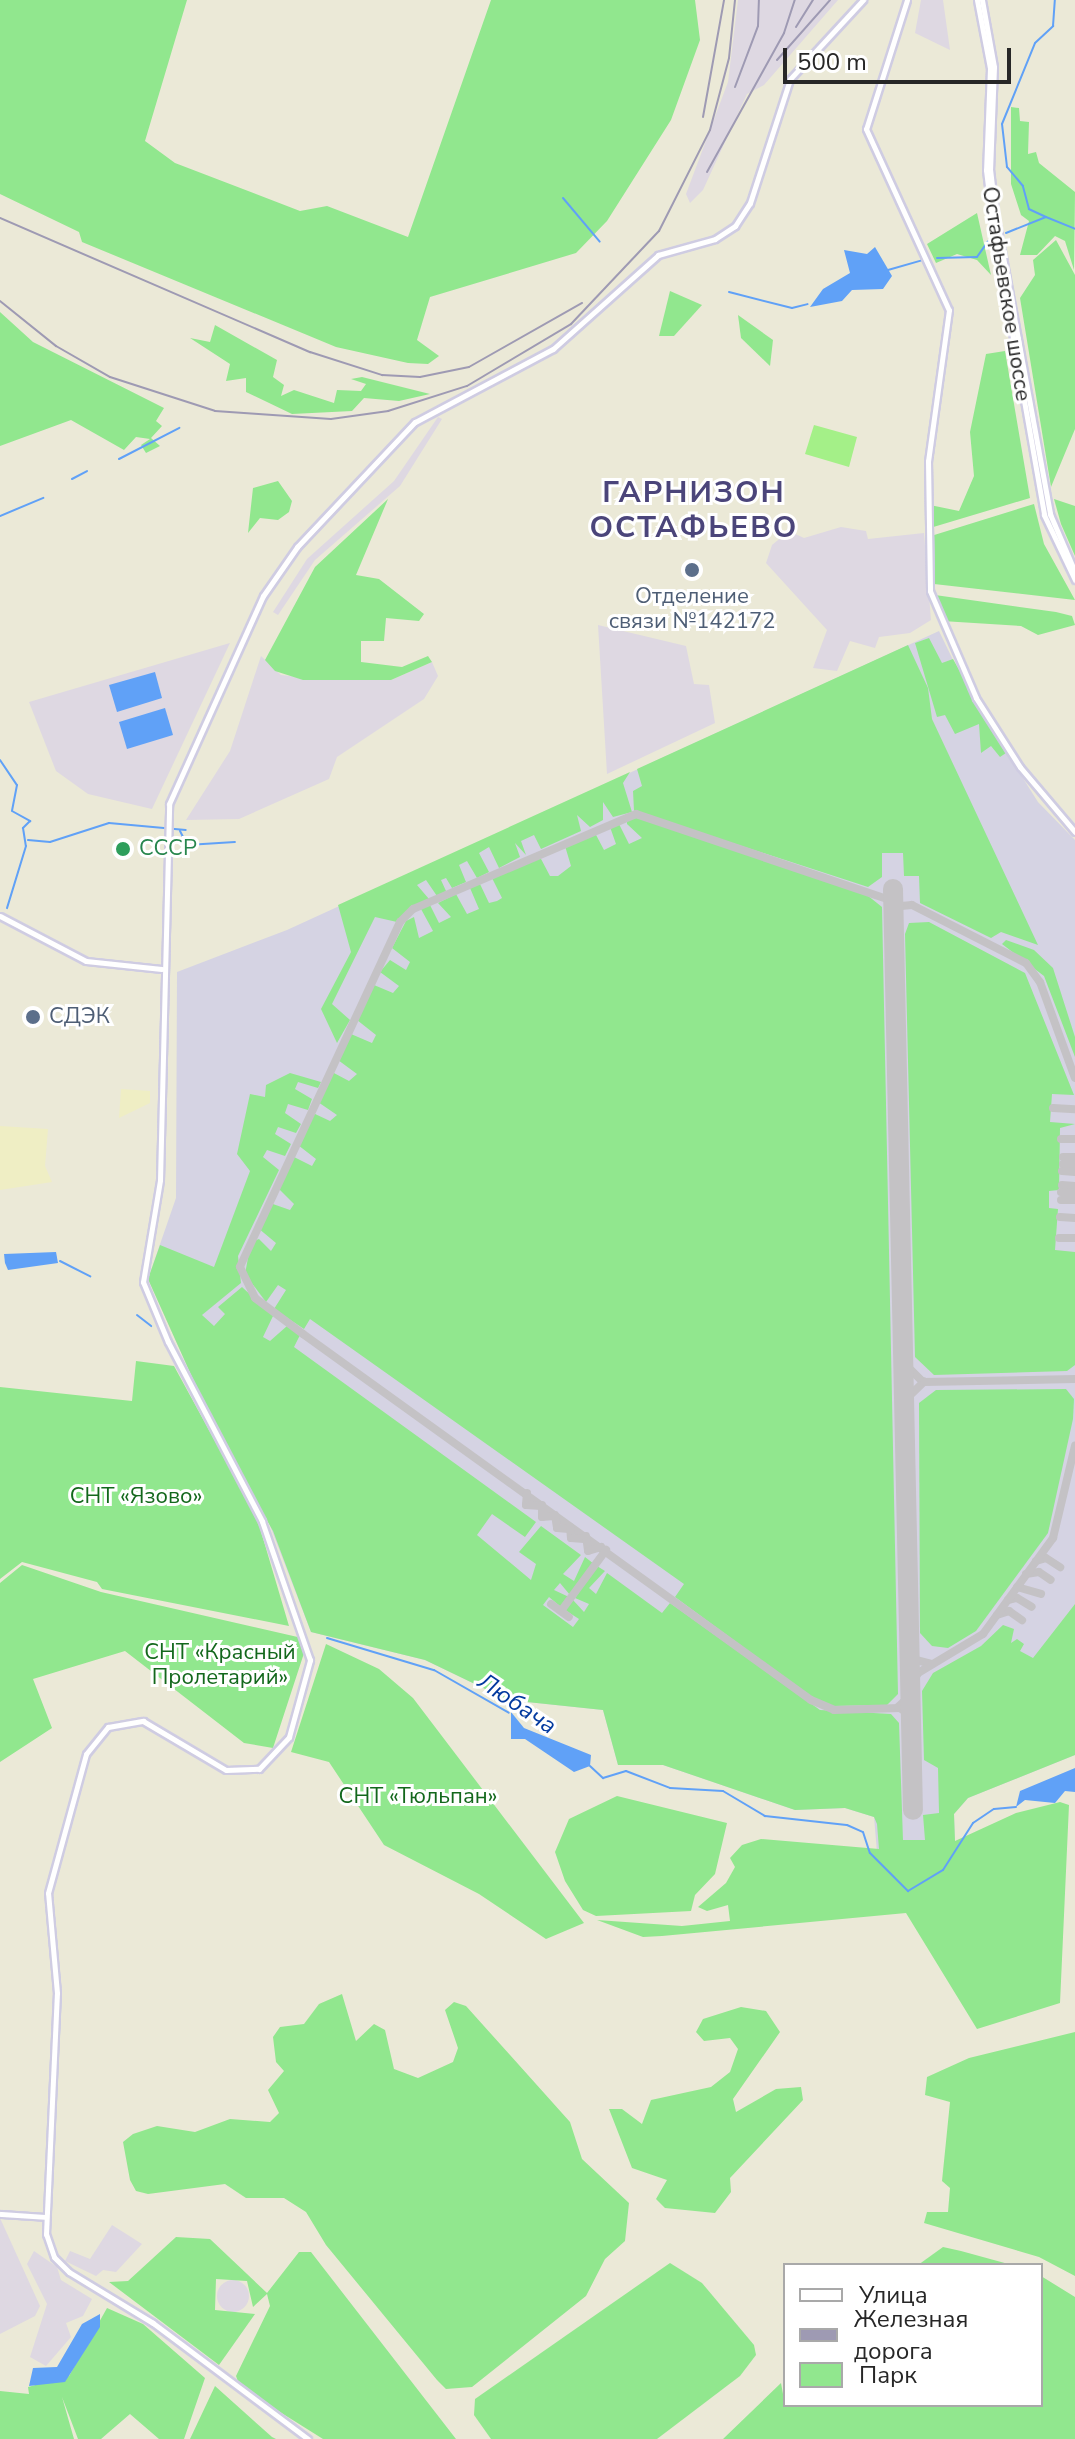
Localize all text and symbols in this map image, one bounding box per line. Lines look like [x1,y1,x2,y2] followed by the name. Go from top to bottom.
[787,32,1015,82] scale bar
[797,46,867,78] text: 500 m
[976,185,1036,403] street label: Остафьевское шоссе
[590,475,798,546] district label: ГАРНИЗОН ОСТАФЬЕВО
[683,561,701,579] marker: Отделение связи №142172
[609,583,775,634] place label: Отделение связи №142172
[139,836,197,862] place label: СССР
[114,840,132,858] marker: СССР
[49,1004,110,1030] place label: СДЭК
[24,1008,42,1026] marker: СДЭК
[70,1484,202,1510] park label: СНТ «Язово»
[144,1639,296,1690] park label: СНТ «Красный Пролетарий»
[472,1667,562,1741] water label: Любача
[339,1784,497,1810] park label: СНТ «Тюльпан»
[783,2263,1043,2407] legend
[859,2279,928,2311] text: Улица
[854,2303,968,2367] text: Железная дорога
[859,2359,917,2391] text: Парк

